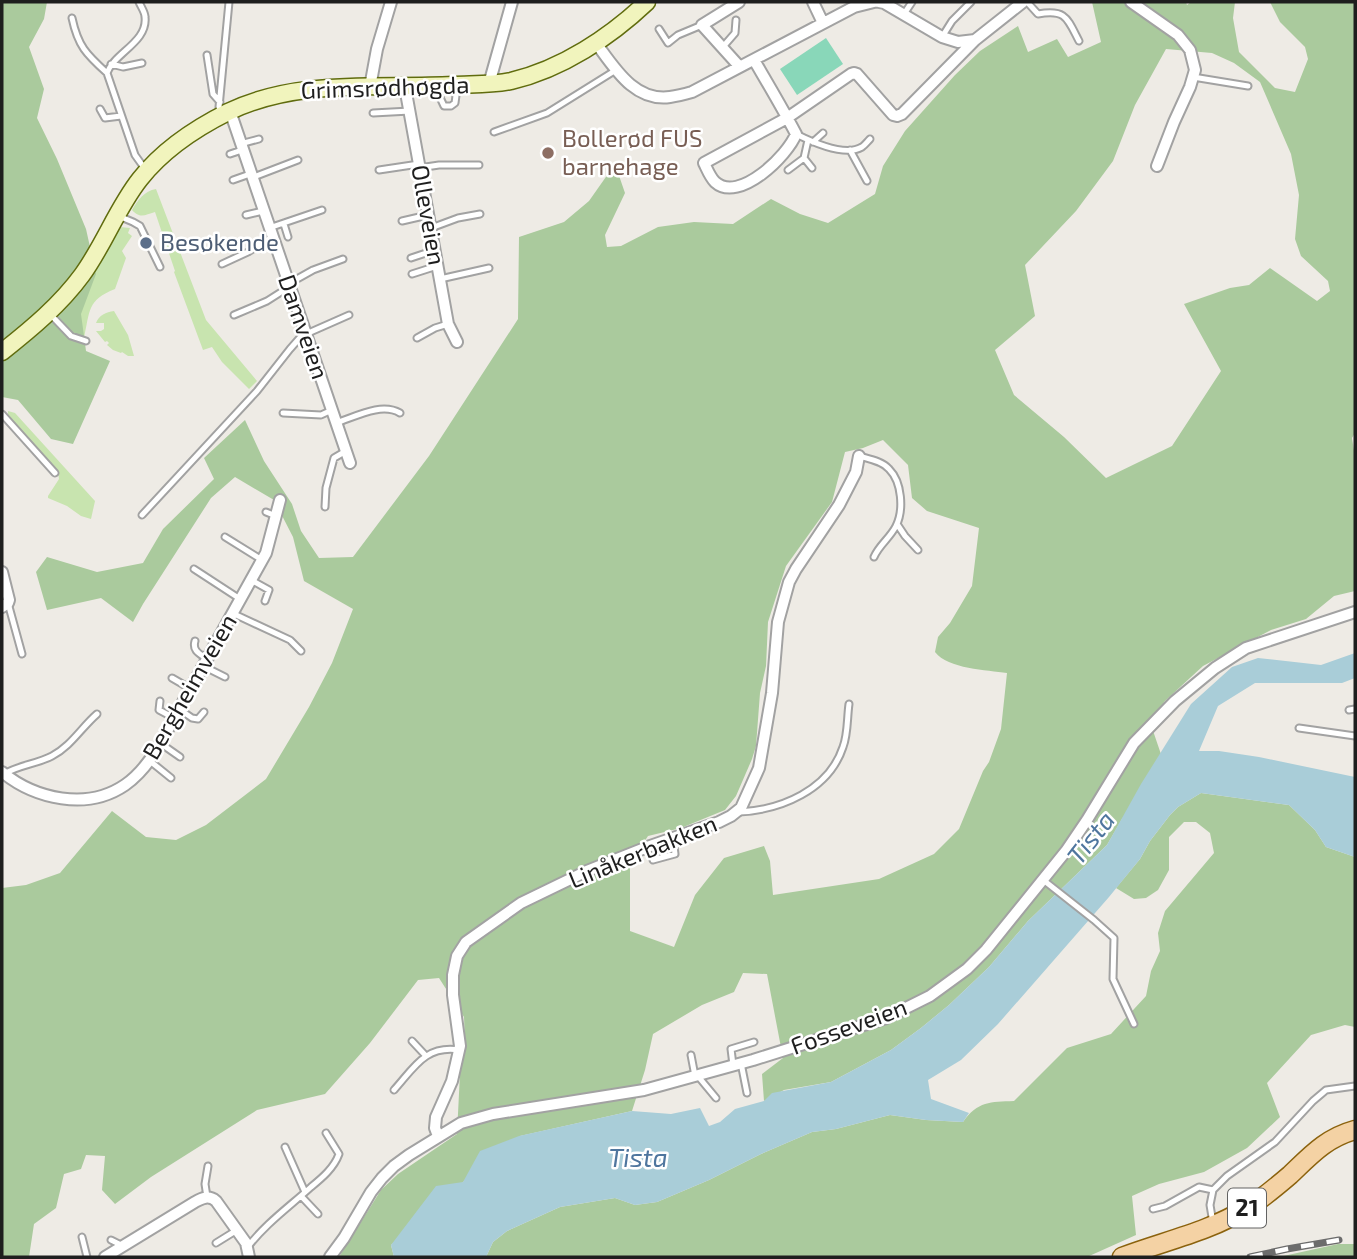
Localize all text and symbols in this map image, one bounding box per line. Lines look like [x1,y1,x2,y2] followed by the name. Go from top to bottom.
[300,69,470,104] street label: Grimsrødhøgda
[562,123,702,180] place label: Bollerød FUS barnehage
[540,145,556,161] marker: Bollerød FUS barnehage
[406,162,453,267] street label: Olleveien
[160,227,279,256] place label: Besøkende
[138,235,154,251] marker: Besøkende
[273,271,336,382] street label: Damveien
[135,609,242,764] street label: Bergheimveien
[1059,804,1120,870] water label: Tista
[564,808,721,894] street label: Linåkerbakken
[786,991,911,1060] street label: Fosseveien
[608,1141,668,1172] water label: Tista
[1228,1189,1266,1228] road number: 21

